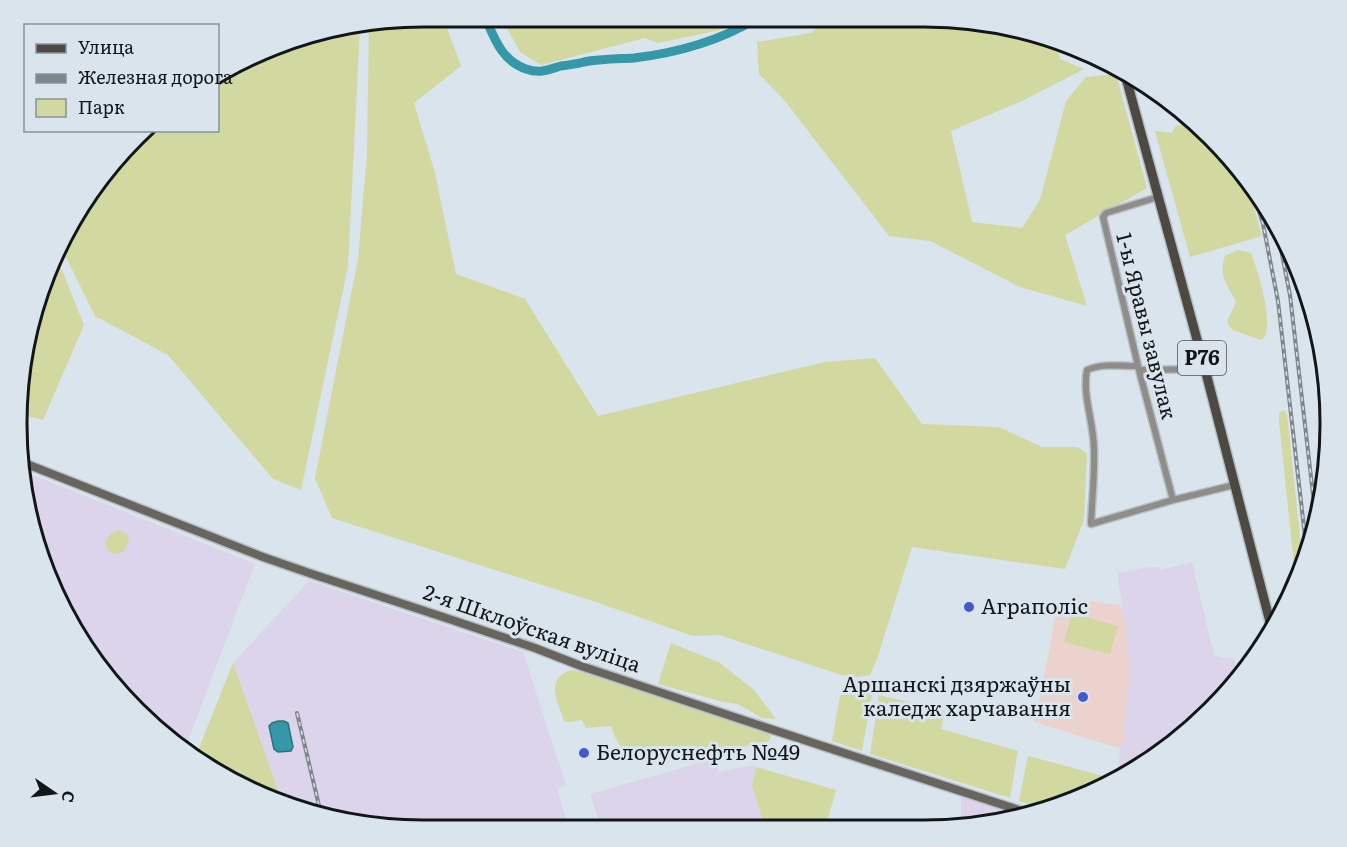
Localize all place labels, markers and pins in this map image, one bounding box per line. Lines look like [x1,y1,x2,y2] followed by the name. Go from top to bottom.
[981,589,1088,620] place label: Аграполіс
[962,600,976,614] marker: Аграполіс
[843,667,1071,722] place label: Аршанскі дзяржаўны каледж харчавання
[1076,690,1090,704] marker: Аршанскі дзяржаўны каледж харчавання
[596,735,800,766] place label: Белоруснефть №49
[577,746,591,760] marker: Белоруснефть №49

